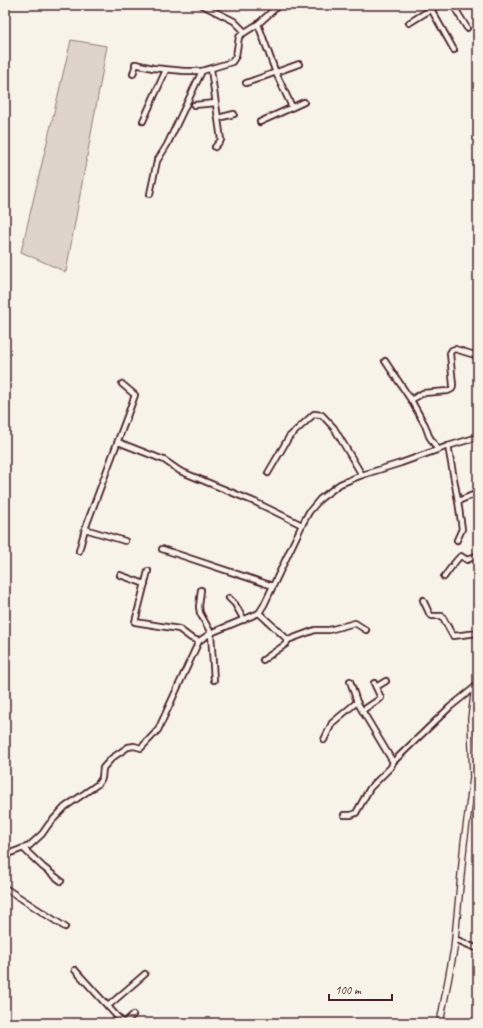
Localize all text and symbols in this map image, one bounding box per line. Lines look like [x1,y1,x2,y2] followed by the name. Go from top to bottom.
[329,976,392,1002] scale bar
[335,982,362,998] text: 100 m

